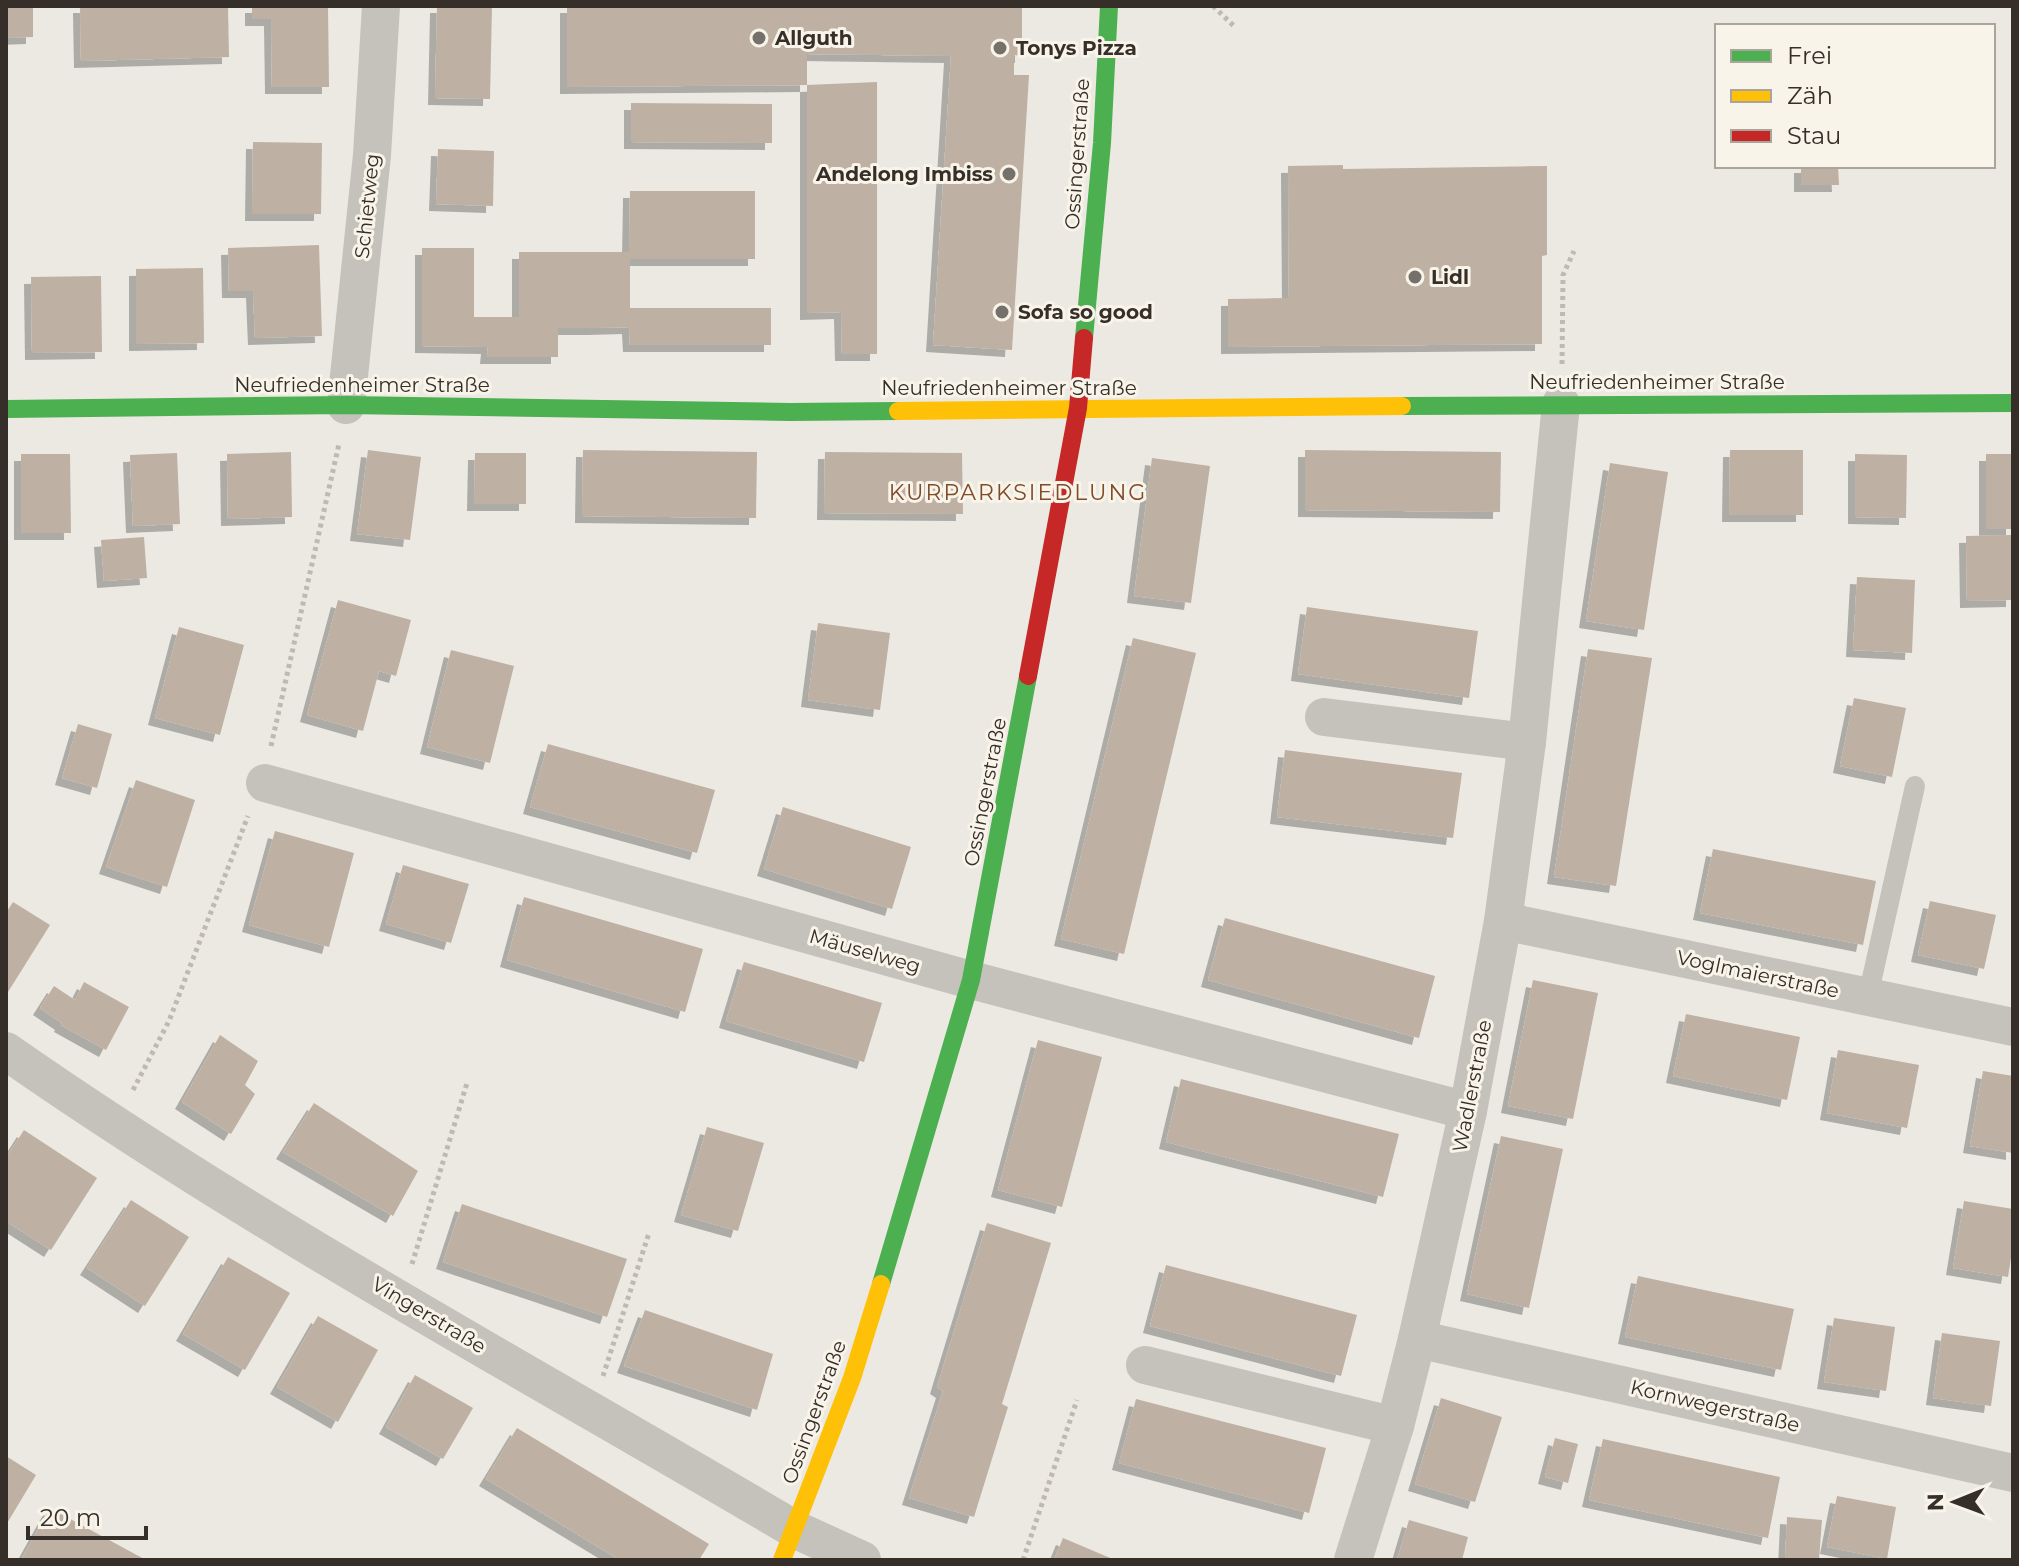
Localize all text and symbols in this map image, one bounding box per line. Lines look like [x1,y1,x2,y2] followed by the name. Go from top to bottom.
[1715,24,1995,168] legend
[774,26,853,50] place label: Allguth
[750,29,768,47] marker: Allguth
[1016,36,1137,60] place label: Tonys Pizza
[991,39,1009,57] marker: Tonys Pizza
[1787,41,1832,70] text: Frei
[1060,78,1094,230] street label: Ossingerstraße
[1787,81,1833,110] text: Zäh
[1787,121,1841,150] text: Stau
[350,152,384,260] street label: Schietweg
[815,162,993,186] place label: Andelong Imbiss
[1000,165,1018,183] marker: Andelong Imbiss
[1431,265,1469,289] place label: Lidl
[1406,268,1424,286] marker: Lidl
[1018,300,1153,324] place label: Sofa so good
[993,303,1011,321] marker: Sofa so good
[1529,370,1785,394] street label: Neufriedenheimer Straße
[234,373,490,397] street label: Neufriedenheimer Straße
[881,376,1137,400] street label: Neufriedenheimer Straße
[889,479,1147,506] district label: KURPARKSIEDLUNG
[959,715,1011,869] street label: Ossingerstraße
[807,924,923,978] street label: Mäuselweg
[1675,945,1841,1003] street label: Voglmaierstraße
[1447,1018,1497,1154] street label: Wadlerstraße
[368,1272,490,1358] street label: Vingerstraße
[777,1337,851,1487] street label: Ossingerstraße
[1628,1375,1802,1437] street label: Kornwegerstraße
[1915,1462,1995,1542] north arrow
[28,1490,146,1540] scale bar
[1922,1493,1949,1511] text: N
[40,1503,101,1532] text: 20 m

